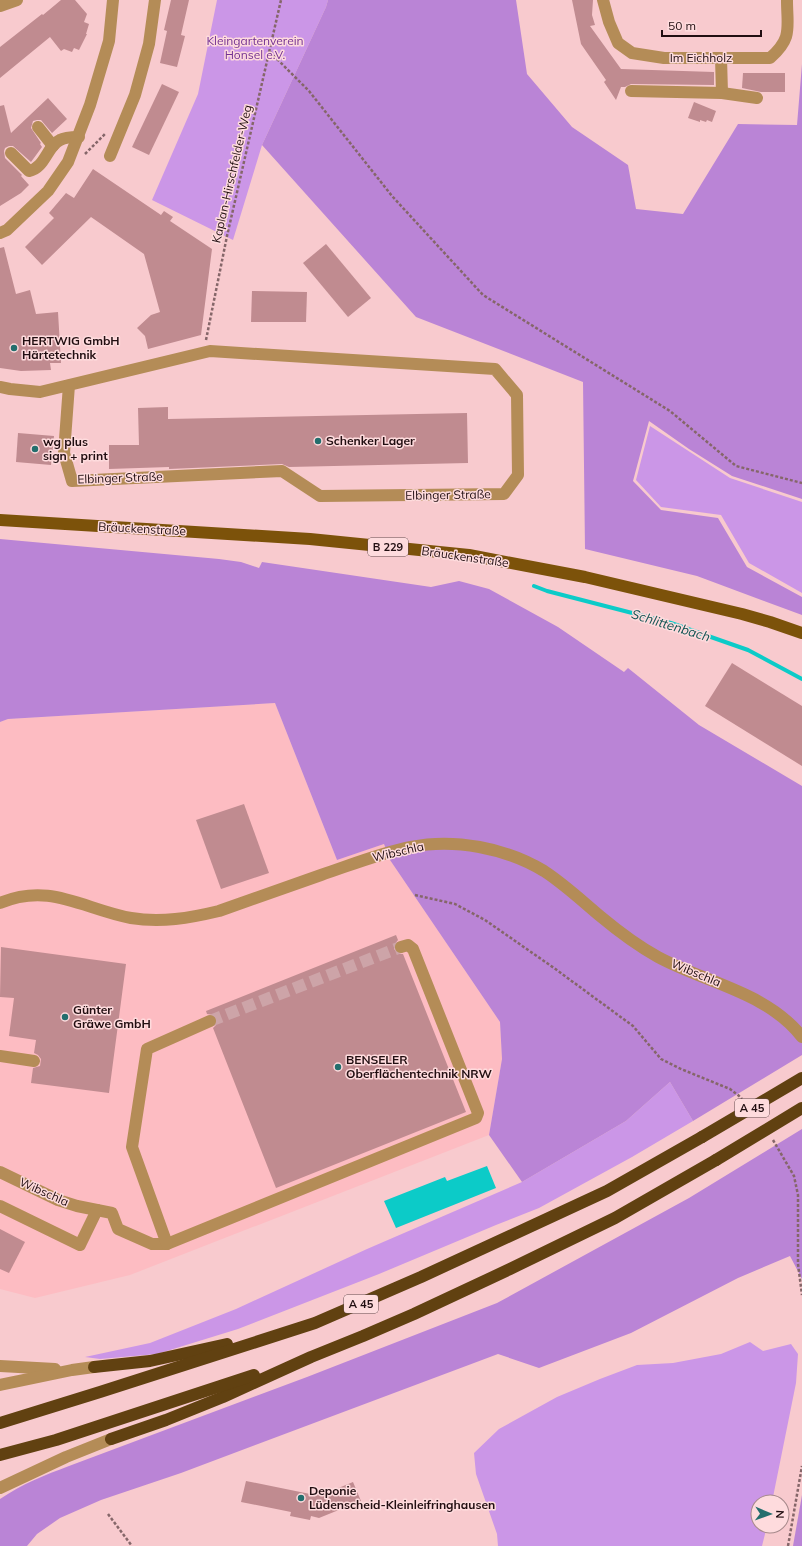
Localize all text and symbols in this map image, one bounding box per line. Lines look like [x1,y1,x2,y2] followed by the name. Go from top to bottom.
[662,12,761,38] scale bar
[668,18,696,33] text: 50 m
[206,33,304,62] park label: Kleingartenverein Honsel e.V.
[670,50,732,65] street label: Im Eichholz
[208,103,255,245] street label: Kaplan-Hirschfelder-Weg
[22,333,120,362] place label: HERTWIG GmbH Härtetechnik
[9,343,19,353] marker: HERTWIG GmbH Härtetechnik
[326,433,415,448] place label: Schenker Lager
[43,434,108,463] place label: wg plus sign + print
[313,436,323,446] marker: Schenker Lager
[30,444,40,454] marker: wg plus sign + print
[77,469,163,486] street label: Elbinger Straße
[405,486,491,503] street label: Elbinger Straße
[98,519,186,538] street label: Bräuckenstraße
[368,538,408,556] road number: B 229
[421,543,510,570] street label: Bräuckenstraße
[630,605,712,645] water label: Schlittenbach
[371,838,425,865] street label: Wibschla
[669,955,723,990] street label: Wibschla
[73,1002,151,1031] place label: Günter Gräwe GmbH
[60,1012,70,1022] marker: Günter Gräwe GmbH
[346,1052,493,1081] place label: BENSELER Oberflächentechnik NRW
[333,1062,343,1072] marker: BENSELER Oberflächentechnik NRW
[735,1099,769,1117] road number: A 45
[17,1174,71,1209] street label: Wibschla
[344,1295,378,1313] road number: A 45
[309,1483,495,1512] place label: Deponie Lüdenscheid-Kleinleifringhausen
[296,1493,306,1503] marker: Deponie Lüdenscheid-Kleinleifringhausen
[750,1494,790,1534] north arrow
[773,1510,787,1519] text: N

